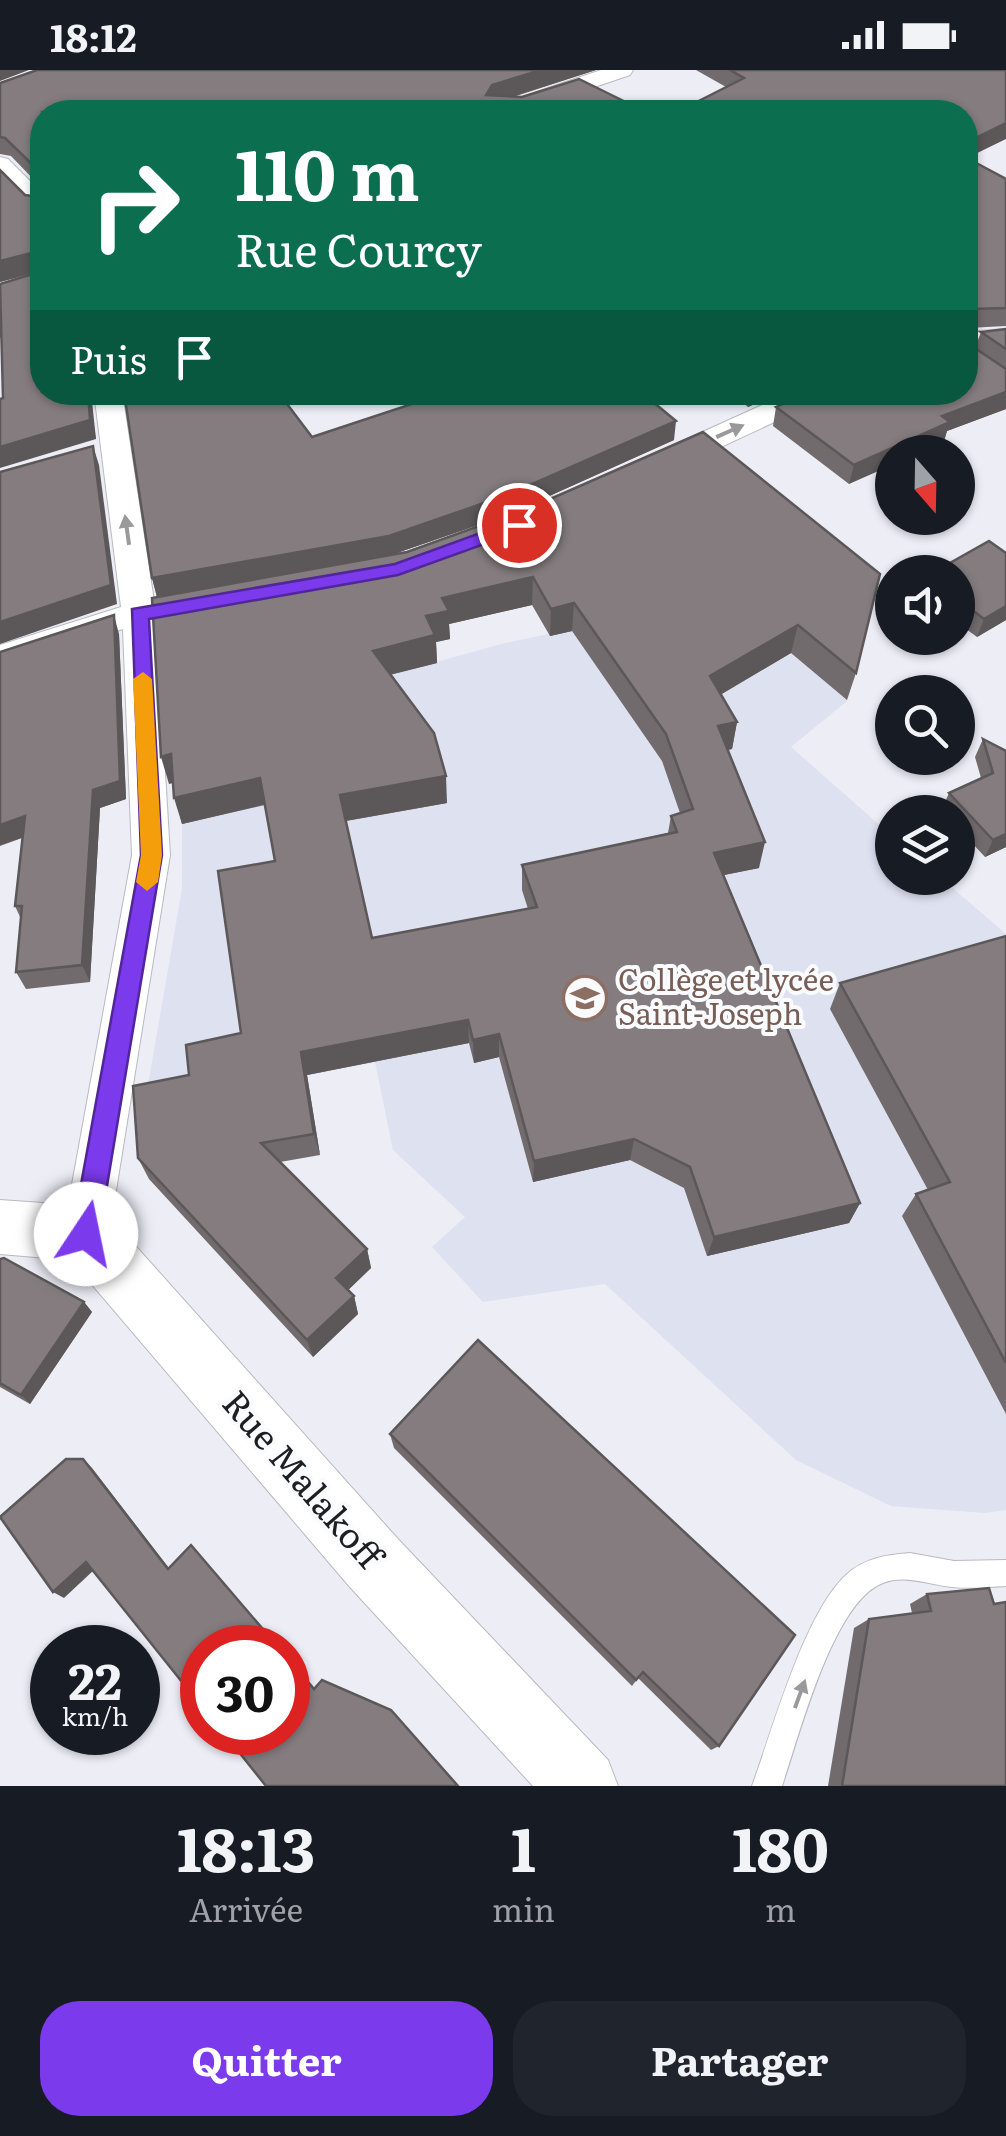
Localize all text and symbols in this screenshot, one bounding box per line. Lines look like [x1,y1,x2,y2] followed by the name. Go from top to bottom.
[50,7,137,64] text: 18:12
[235,119,420,223] text: 110 m
[70,140,200,270] icon: right
[235,214,482,281] text: Rue Courcy
[70,329,147,386] text: Puis
[167,330,222,385] icon: arrive
[716,423,745,440] one-way arrow
[875,435,975,535] north arrow
[875,435,975,895] map controls
[477,483,562,568] pin
[492,498,547,553] icon: arrive
[119,514,135,546] one-way arrow
[875,555,975,655] button: sound
[875,675,975,775] button: search
[875,795,975,895] button: layers
[618,956,834,1034] place label: Collège et lycée Saint-Joseph
[562,975,608,1021] school or university icon: Collège et lycée Saint-Joseph
[34,1182,138,1286] position arrow
[212,1377,398,1581] street label: Rue Malakoff
[180,1625,310,1755] speed limit sign: 30
[68,1641,122,1715] text: 22
[793,1679,808,1709] one-way arrow
[62,1697,128,1734] text: km/h
[177,1801,315,1890] text: 18:13
[511,1801,536,1890] text: 1
[732,1801,829,1890] text: 180
[189,1884,303,1932] text: Arrivée
[492,1884,555,1932] text: min
[765,1884,796,1932] text: m
[40,2001,493,2116] button: Quitter
[513,2001,966,2116] button: Partager

